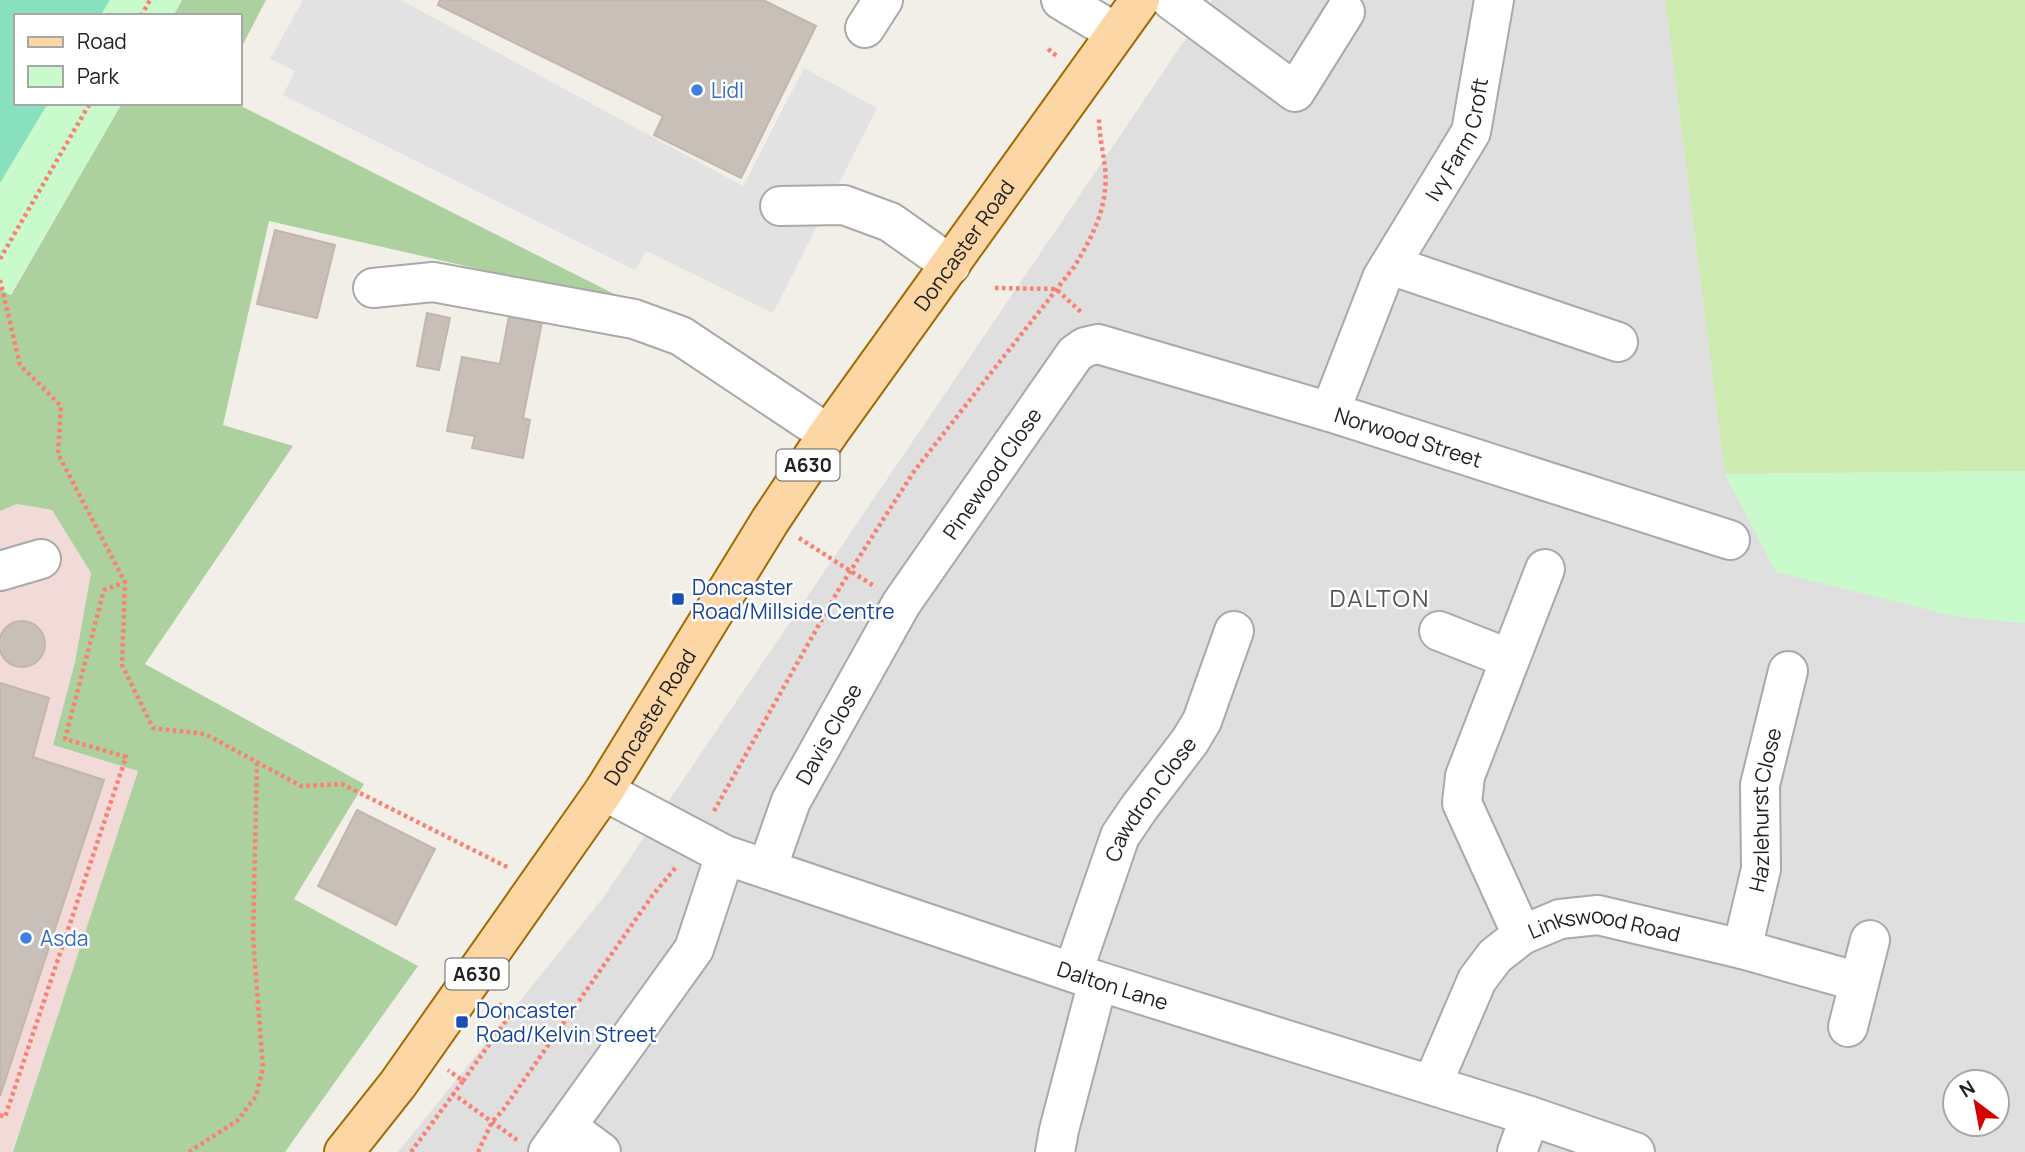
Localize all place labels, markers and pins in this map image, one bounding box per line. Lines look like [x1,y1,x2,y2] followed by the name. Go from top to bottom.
[711,76,744,104] place label: Lidl
[689,82,705,98] marker: Lidl
[692,573,895,625] place label: Doncaster Road/Millside Centre
[670,591,686,607] marker: Doncaster Road/Millside Centre
[40,924,88,952] place label: Asda
[18,930,34,946] marker: Asda
[476,996,657,1048] place label: Doncaster Road/Kelvin Street
[454,1014,470,1030] marker: Doncaster Road/Kelvin Street

